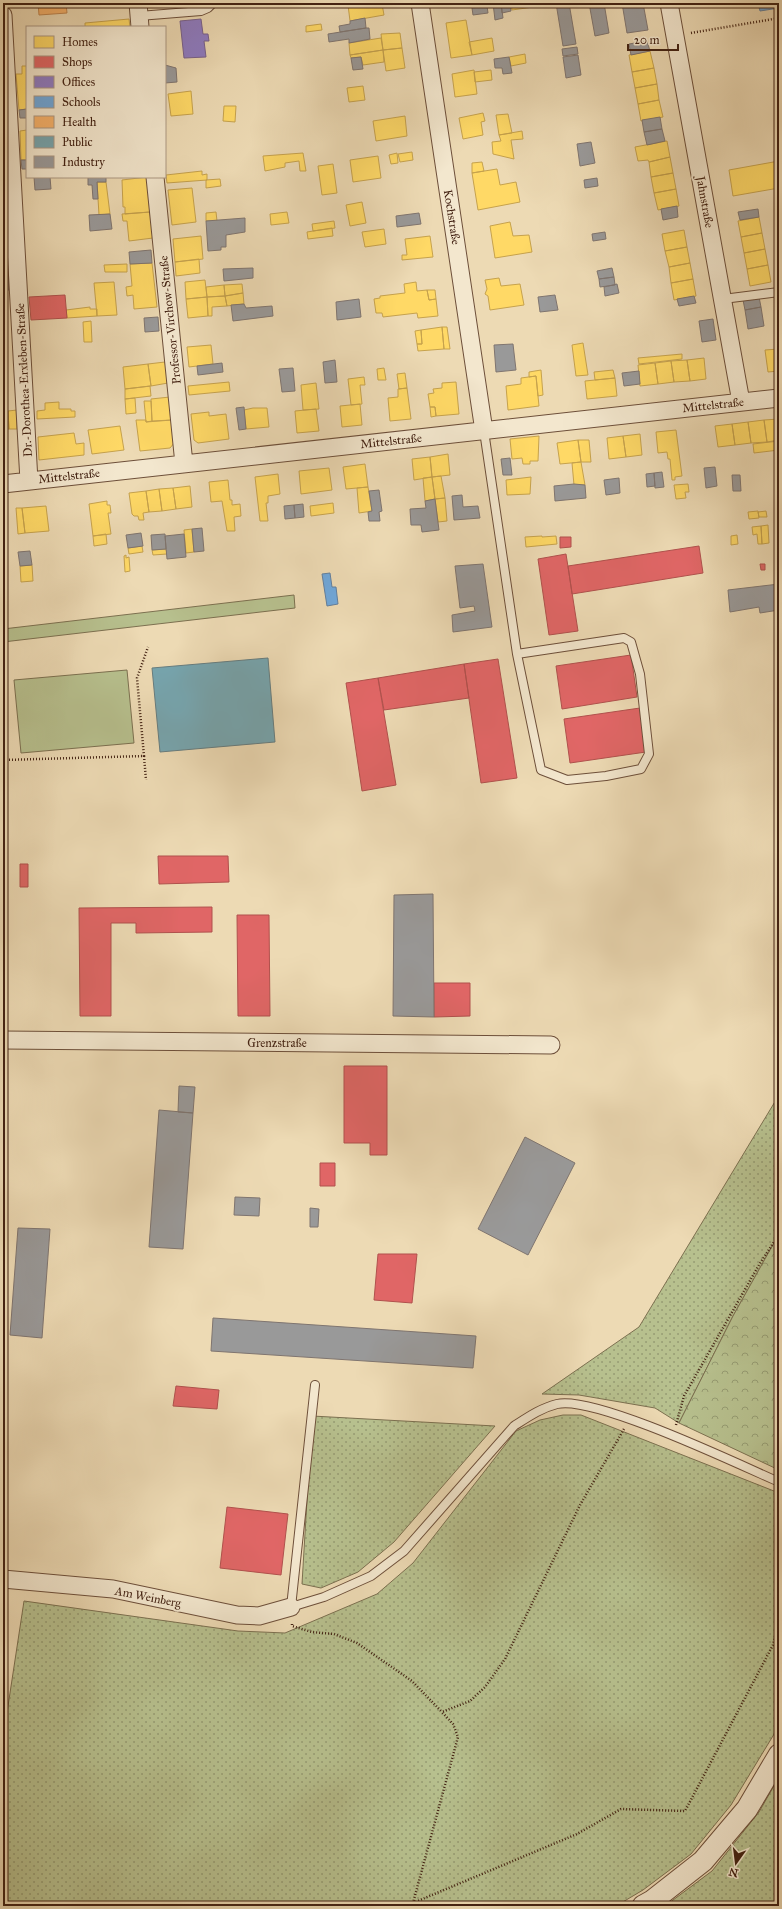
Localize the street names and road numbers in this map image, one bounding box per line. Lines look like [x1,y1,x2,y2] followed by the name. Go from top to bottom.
[692,173,716,229] street label: Jahnstraße
[441,188,463,246] street label: Kochstraße
[156,255,184,385] street label: Professor-Virchow-Straße
[13,303,35,457] street label: Dr.-Dorothea-Erxleben-Straße
[682,395,744,415] street label: Mittelstraße
[360,431,422,451] street label: Mittelstraße
[38,466,100,486] street label: Mittelstraße
[247,1036,307,1050] street label: Grenzstraße
[112,1584,183,1611] street label: Am Weinberg

